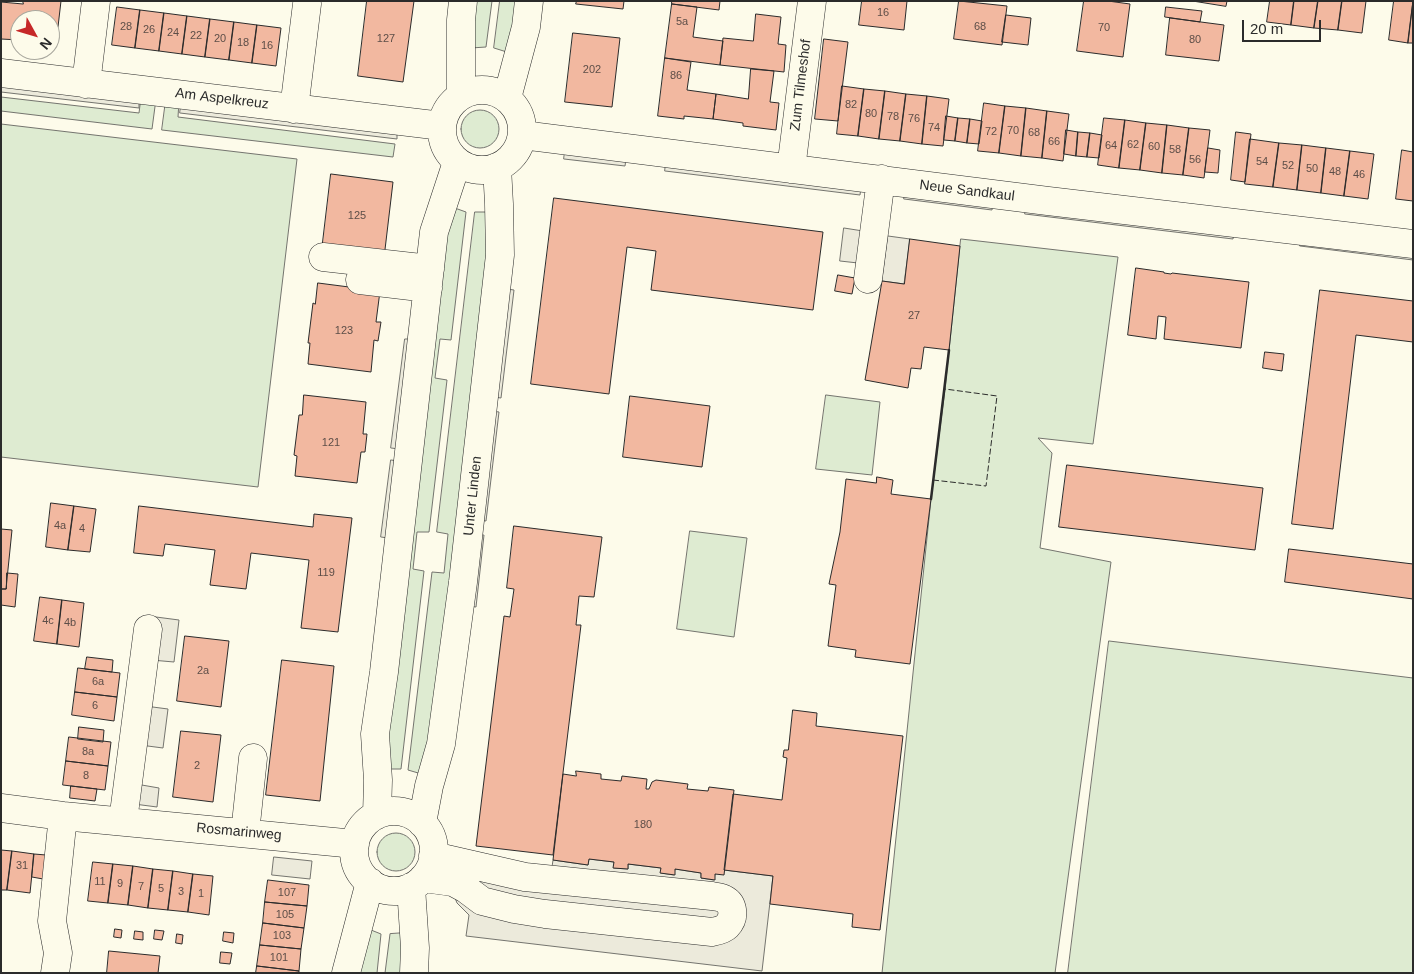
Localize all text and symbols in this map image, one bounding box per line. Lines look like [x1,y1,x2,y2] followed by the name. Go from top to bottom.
[877,6,889,20] house number: 16
[10,10,60,60] north arrow
[1244,10,1323,42] scale bar
[676,15,688,29] house number: 5a
[120,20,132,34] house number: 28
[974,20,986,34] house number: 68
[1250,20,1283,37] text: 20 m
[1098,21,1110,35] house number: 70
[143,23,155,37] house number: 26
[167,26,179,40] house number: 24
[190,29,202,43] house number: 22
[214,32,226,46] house number: 20
[377,32,395,46] house number: 127
[1189,33,1201,47] house number: 80
[36,35,55,53] text: N
[237,36,249,50] house number: 18
[787,38,815,132] street label: Zum Tilmeshof
[261,39,273,53] house number: 16
[583,63,601,77] house number: 202
[670,69,682,83] house number: 86
[174,85,270,113] street label: Am Aspelkreuz
[845,98,857,112] house number: 82
[865,107,877,121] house number: 80
[887,110,899,124] house number: 78
[908,112,920,126] house number: 76
[928,121,940,135] house number: 74
[1007,124,1019,138] house number: 70
[985,125,997,139] house number: 72
[1028,126,1040,140] house number: 68
[1048,135,1060,149] house number: 66
[1127,138,1139,152] house number: 62
[1105,139,1117,153] house number: 64
[1148,140,1160,154] house number: 60
[1169,143,1181,157] house number: 58
[1189,153,1201,167] house number: 56
[1256,155,1268,169] house number: 54
[1282,159,1294,173] house number: 52
[1306,162,1318,176] house number: 50
[1329,165,1341,179] house number: 48
[1353,168,1365,182] house number: 46
[918,177,1016,205] street label: Neue Sandkaul
[348,209,366,223] house number: 125
[908,309,920,323] house number: 27
[335,324,353,338] house number: 123
[322,436,340,450] house number: 121
[460,455,486,537] street label: Unter Linden
[54,519,66,533] house number: 4a
[79,522,85,536] house number: 4
[317,566,335,580] house number: 119
[42,614,54,628] house number: 4c
[64,616,76,630] house number: 4b
[197,664,209,678] house number: 2a
[92,675,104,689] house number: 6a
[92,699,98,713] house number: 6
[82,745,94,759] house number: 8a
[194,759,200,773] house number: 2
[83,769,89,783] house number: 8
[634,818,652,832] house number: 180
[196,820,282,844] street label: Rosmarinweg
[16,859,28,873] house number: 31
[94,875,106,889] house number: 11
[117,877,123,891] house number: 9
[138,880,144,894] house number: 7
[158,882,164,896] house number: 5
[178,885,184,899] house number: 3
[278,886,296,900] house number: 107
[198,887,204,901] house number: 1
[276,908,294,922] house number: 105
[273,929,291,943] house number: 103
[270,951,288,965] house number: 101

